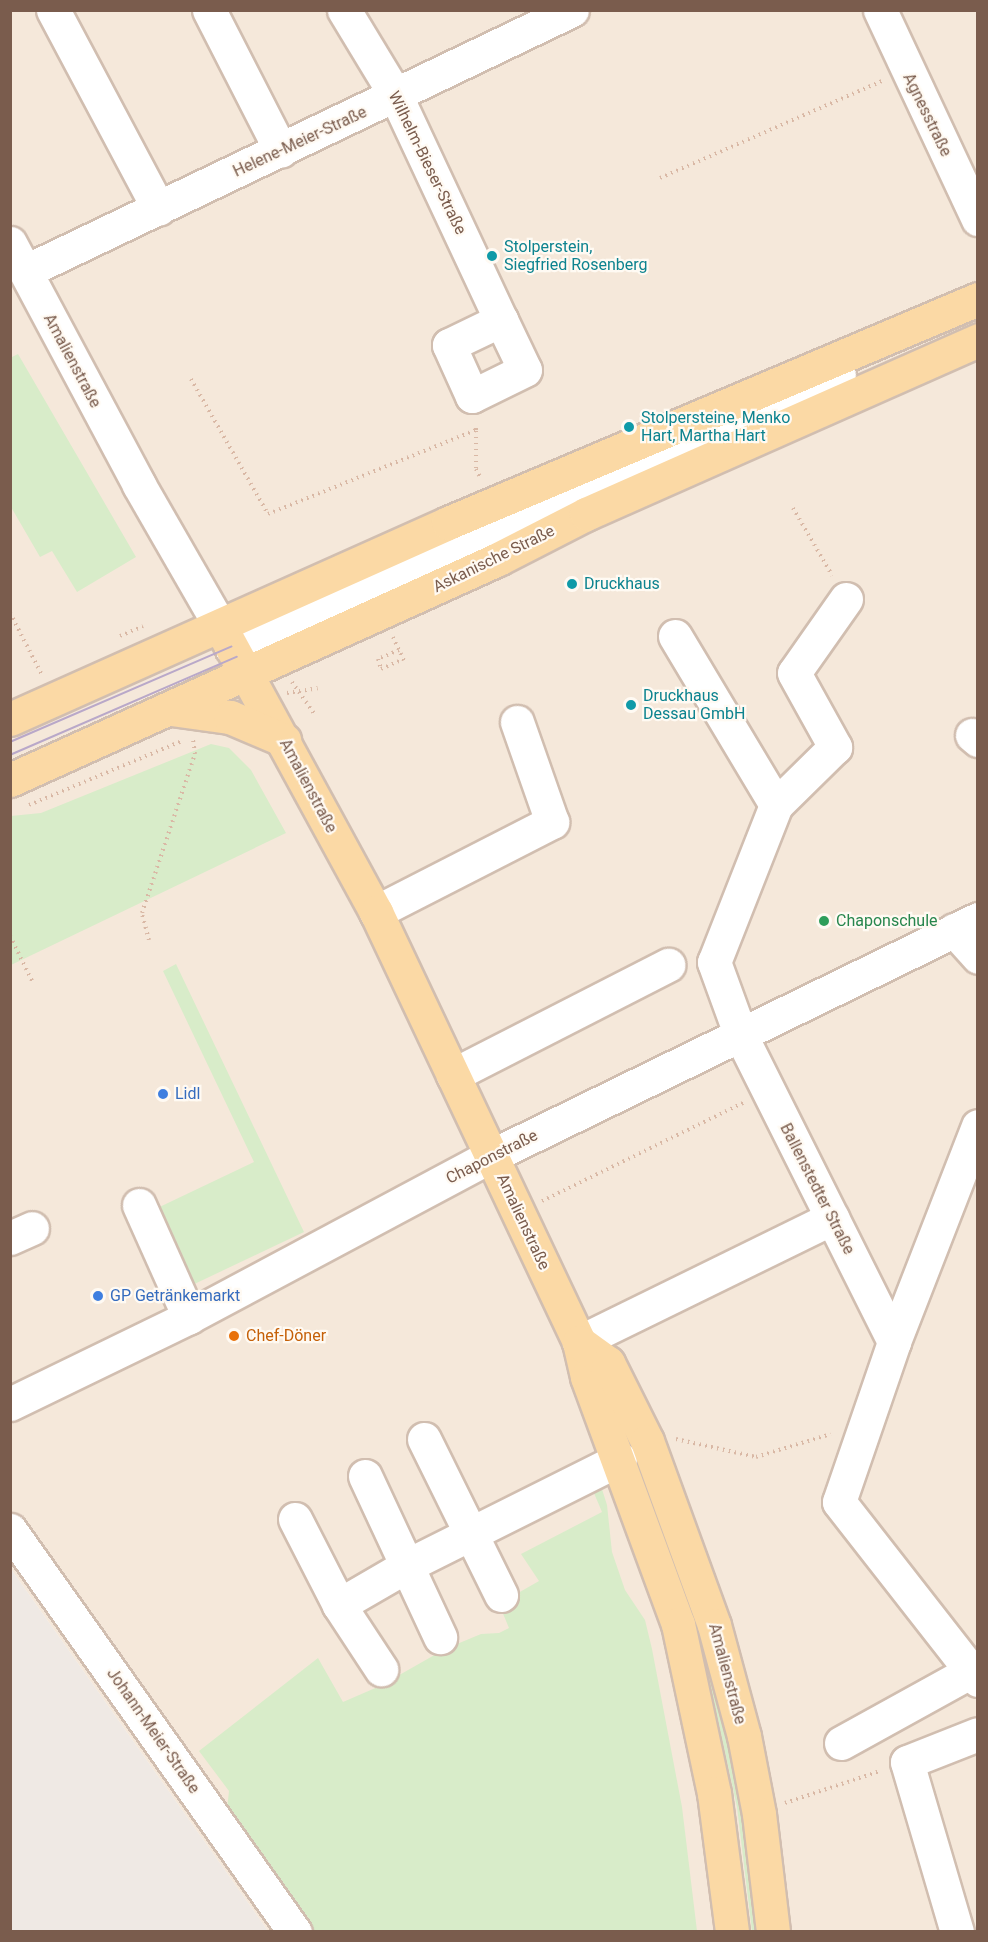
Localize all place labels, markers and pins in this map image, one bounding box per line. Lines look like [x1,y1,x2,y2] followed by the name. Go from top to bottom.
[504,237,648,275] place label: Stolperstein, Siegfried Rosenberg
[485,249,499,263] marker: Stolperstein, Siegfried Rosenberg
[641,408,790,446] place label: Stolpersteine, Menko Hart, Martha Hart
[622,420,636,434] marker: Stolpersteine, Menko Hart, Martha Hart
[584,574,660,594] place label: Druckhaus
[565,577,579,591] marker: Druckhaus
[643,686,745,724] place label: Druckhaus Dessau GmbH
[624,698,638,712] marker: Druckhaus Dessau GmbH
[836,911,938,931] place label: Chaponschule
[817,914,831,928] marker: Chaponschule
[175,1084,200,1104] place label: Lidl
[156,1087,170,1101] marker: Lidl
[110,1286,240,1306] place label: GP Getränkemarkt
[91,1289,105,1303] marker: GP Getränkemarkt
[246,1326,326,1346] place label: Chef-Döner
[227,1329,241,1343] marker: Chef-Döner

